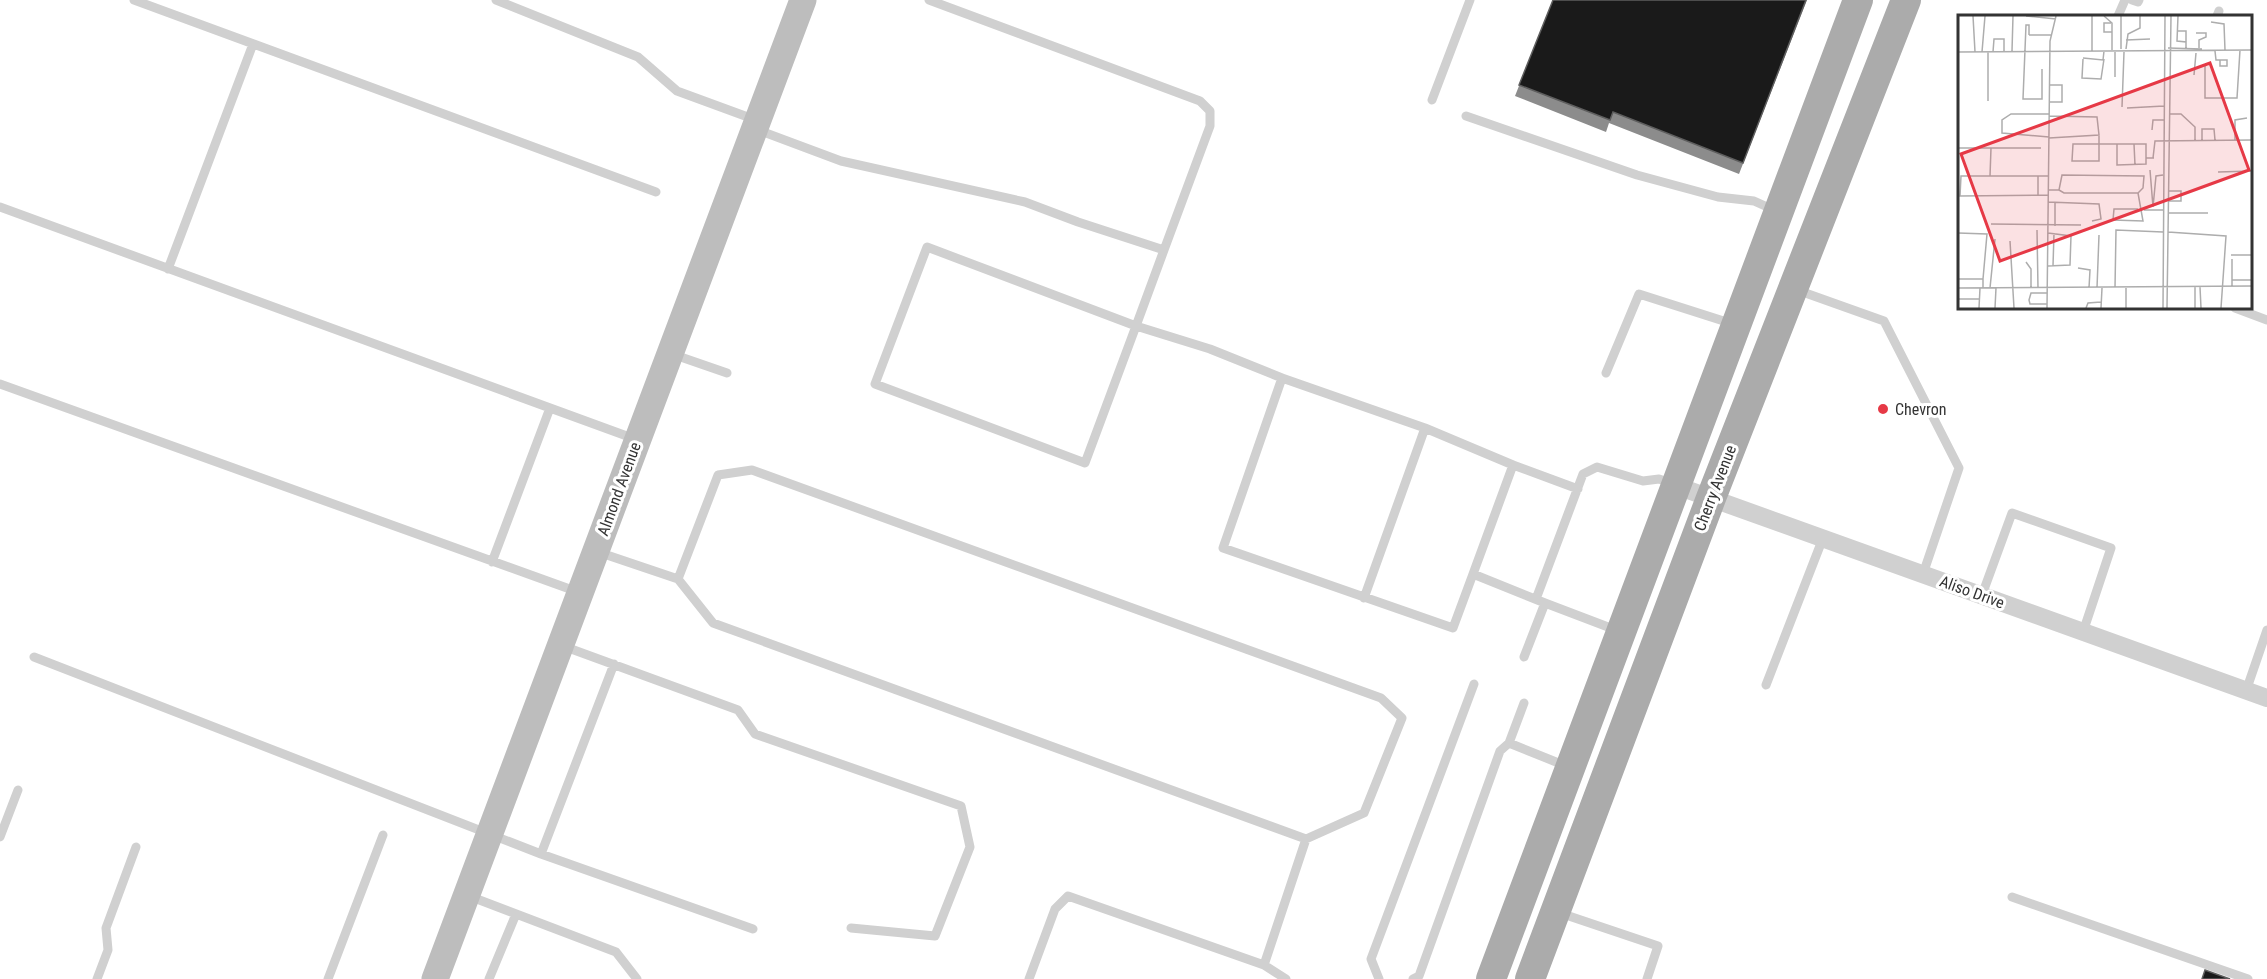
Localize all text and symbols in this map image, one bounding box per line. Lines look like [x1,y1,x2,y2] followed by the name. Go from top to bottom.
[1958,15,2252,309] inset map
[1895,400,1947,419] place label: Chevron
[1876,402,1890,416] marker: Chevron
[593,440,645,538] street label: Almond Avenue
[1690,442,1740,534] street label: Cherry Avenue
[1937,572,2007,612] street label: Aliso Drive

